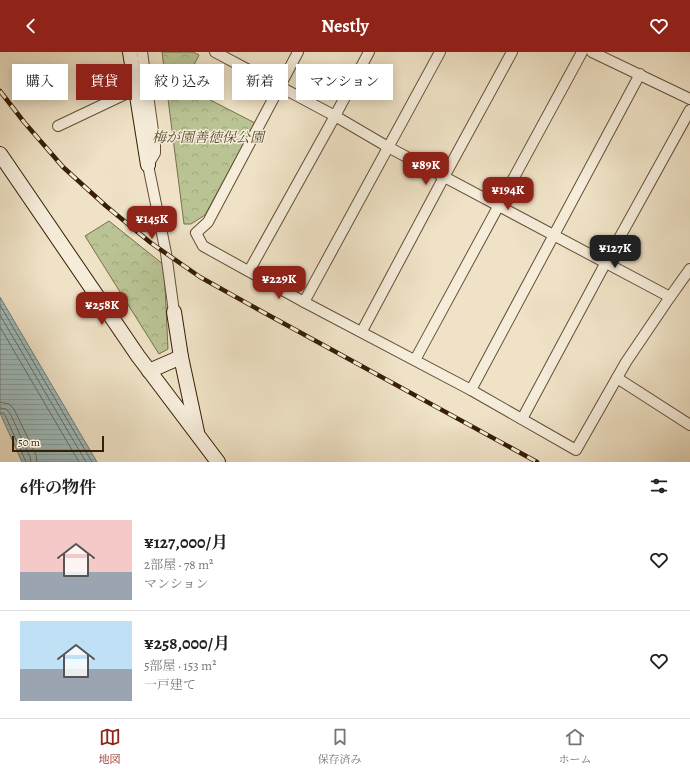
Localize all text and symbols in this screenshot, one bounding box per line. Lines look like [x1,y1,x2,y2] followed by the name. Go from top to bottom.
[321,14,369,38] text: Nestly
[20,15,42,37] icon: back
[648,15,670,37] icon: heart
[12,64,68,100] chip: 購入
[76,64,132,100] chip: 賃貸
[140,64,224,100] chip: 絞り込み
[232,64,288,100] chip: 新着
[296,64,393,100] chip: マンション
[152,128,266,147] park label: 梅が園善徳保公園
[402,152,450,186] pin: ¥89K
[412,156,440,173] text: ¥89K
[480,177,536,211] pin: ¥194K
[492,181,524,198] text: ¥194K
[124,206,180,240] pin: ¥145K
[136,210,168,227] text: ¥145K
[587,235,643,269] pin: ¥127K
[599,239,631,256] text: ¥127K
[251,266,307,300] pin: ¥229K
[262,270,296,287] text: ¥229K
[74,292,130,326] pin: ¥258K
[85,296,119,313] text: ¥258K
[12,434,104,453] scale bar
[18,435,40,450] text: 50 m
[648,475,670,497] icon: filters
[20,476,96,499] text: 6件の物件
[144,531,228,554] text: ¥127,000/月
[52,536,100,584] icon: home
[648,549,670,571] icon: heart
[144,556,213,573] text: 2部屋 · 78 m²
[144,575,208,592] text: マンション
[144,632,230,655] text: ¥258,000/月
[52,637,100,685] icon: home
[648,650,670,672] icon: heart
[144,657,216,674] text: 5部屋 · 153 m²
[144,676,196,693] text: 一戸建て
[99,726,121,767] tab: 地図
[318,726,362,767] tab: 保存済み
[559,726,592,767] tab: ホーム

